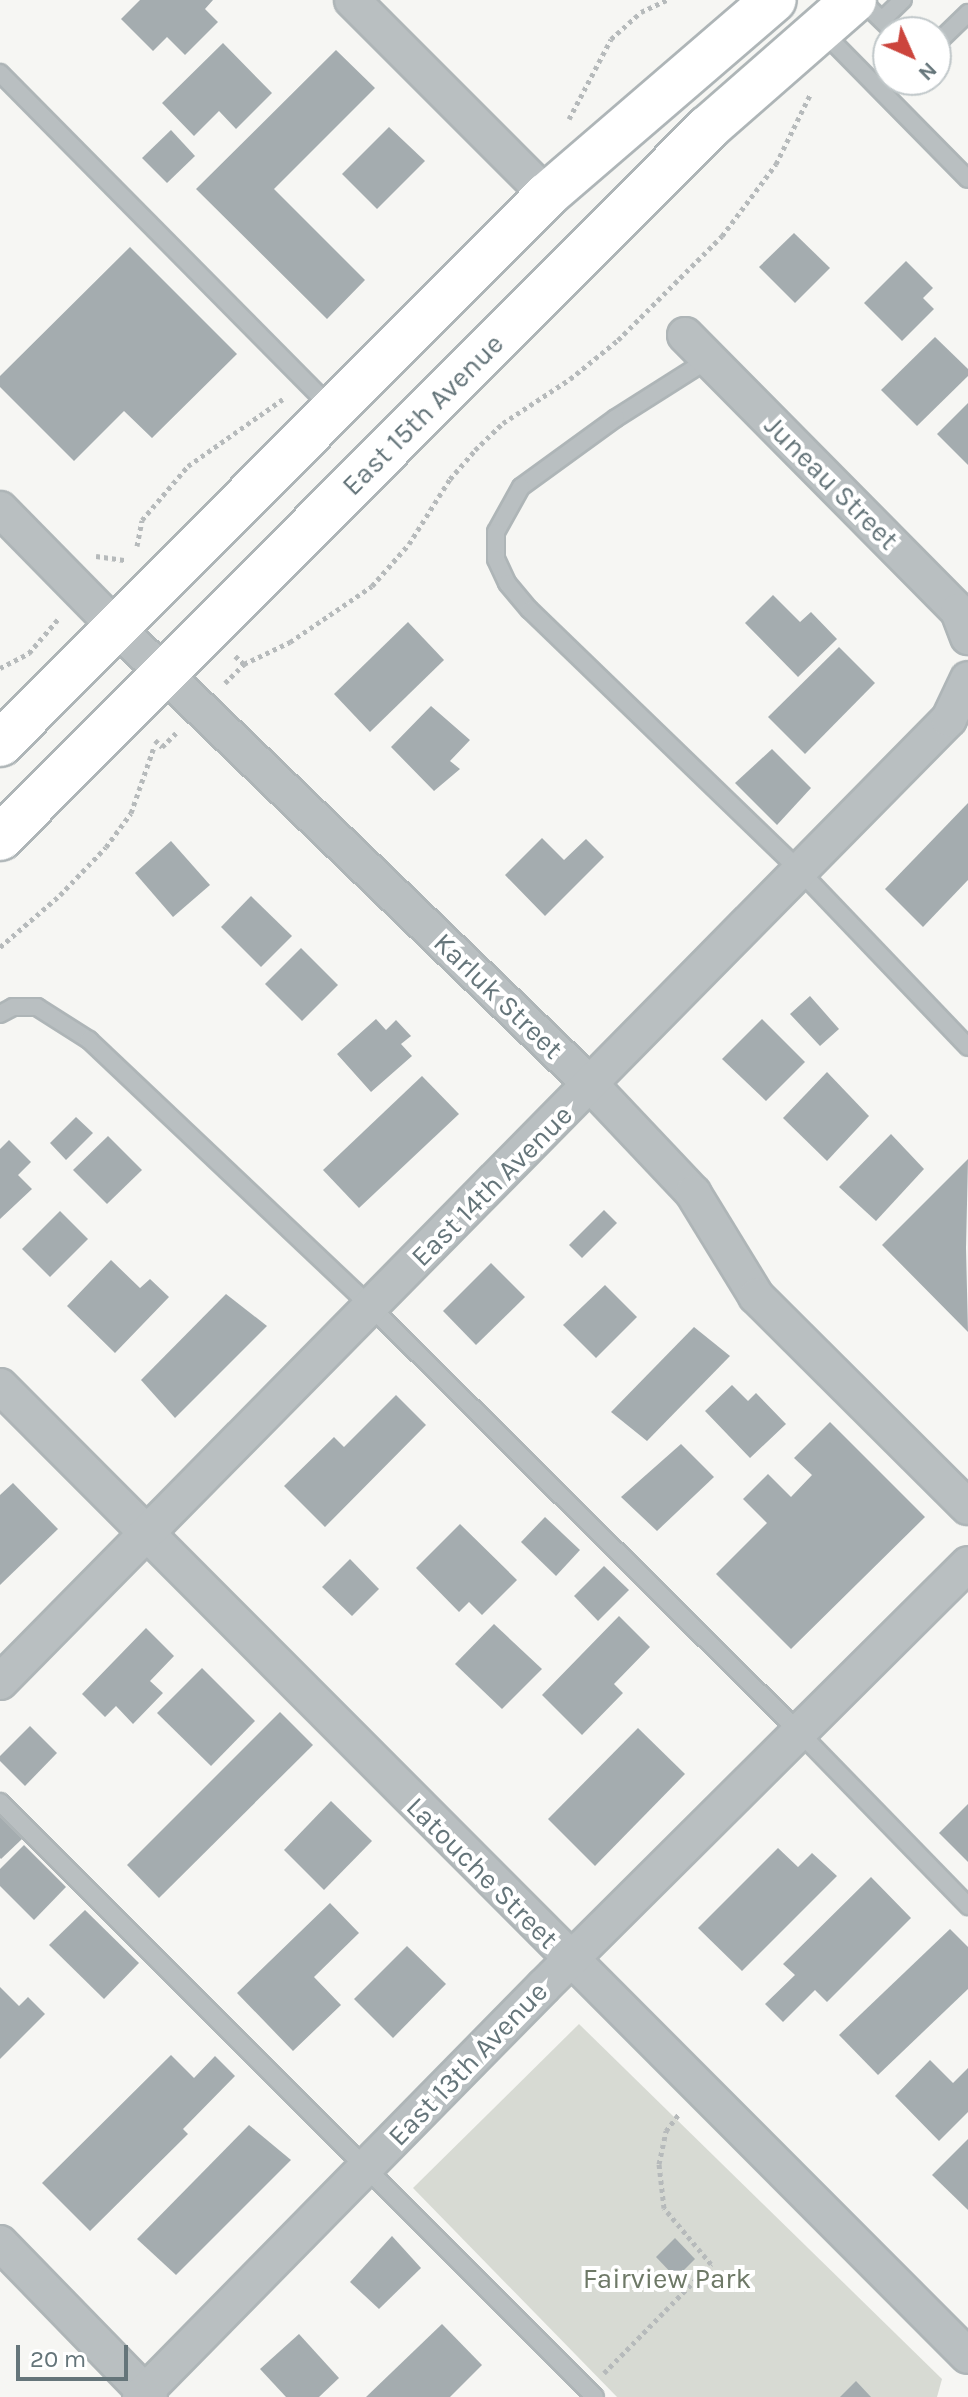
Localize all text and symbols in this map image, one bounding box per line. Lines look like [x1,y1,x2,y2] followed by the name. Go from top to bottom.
[872,16,952,96] north arrow
[913,57,942,86] text: N
[335,327,511,503] street label: East 15th Avenue
[757,409,905,557] street label: Juneau Street
[426,926,570,1066] street label: Karluk Street
[404,1098,580,1274] street label: East 14th Avenue
[399,1790,565,1956] street label: Latouche Street
[381,1975,555,2153] street label: East 13th Avenue
[583,2262,751,2296] park label: Fairview Park
[20,2329,132,2379] scale bar
[30,2345,86,2373] text: 20 m

